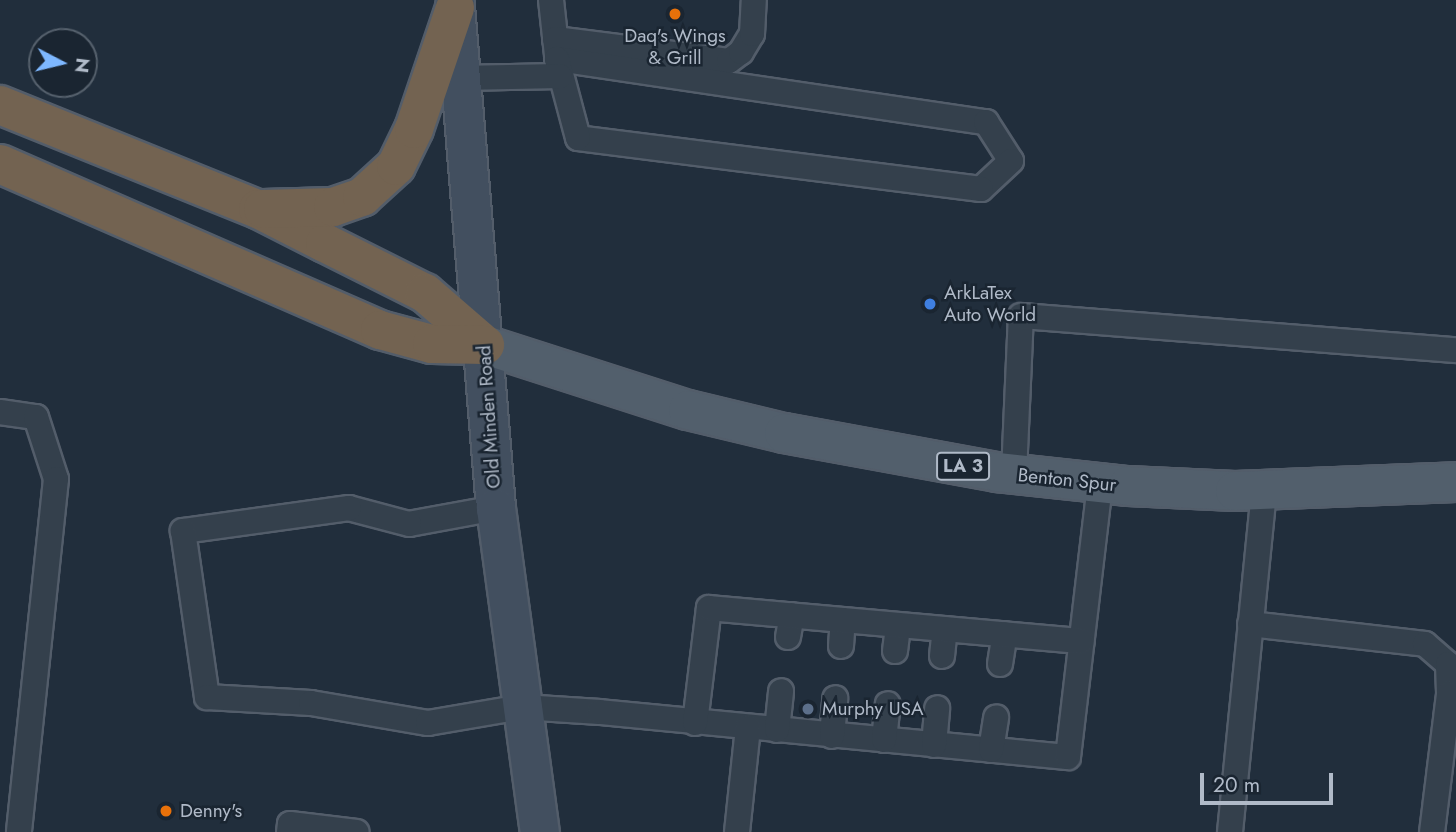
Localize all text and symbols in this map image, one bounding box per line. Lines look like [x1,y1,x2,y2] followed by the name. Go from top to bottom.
[667,6,683,22] marker: Daq's Wings & Grill
[624,25,726,69] place label: Daq's Wings & Grill
[28,28,98,98] north arrow
[68,56,97,75] text: N
[944,282,1036,326] place label: ArkLaTex Auto World
[922,296,938,312] marker: ArkLaTex Auto World
[473,345,505,489] street label: Old Minden Road
[935,452,991,480] road number: LA 3
[1017,464,1117,496] street label: Benton Spur
[822,698,923,720] place label: Murphy USA
[800,701,816,717] marker: Murphy USA
[1204,758,1337,802] scale bar
[1213,770,1260,800] text: 20 m
[180,800,242,822] place label: Denny's
[158,803,174,819] marker: Denny's

